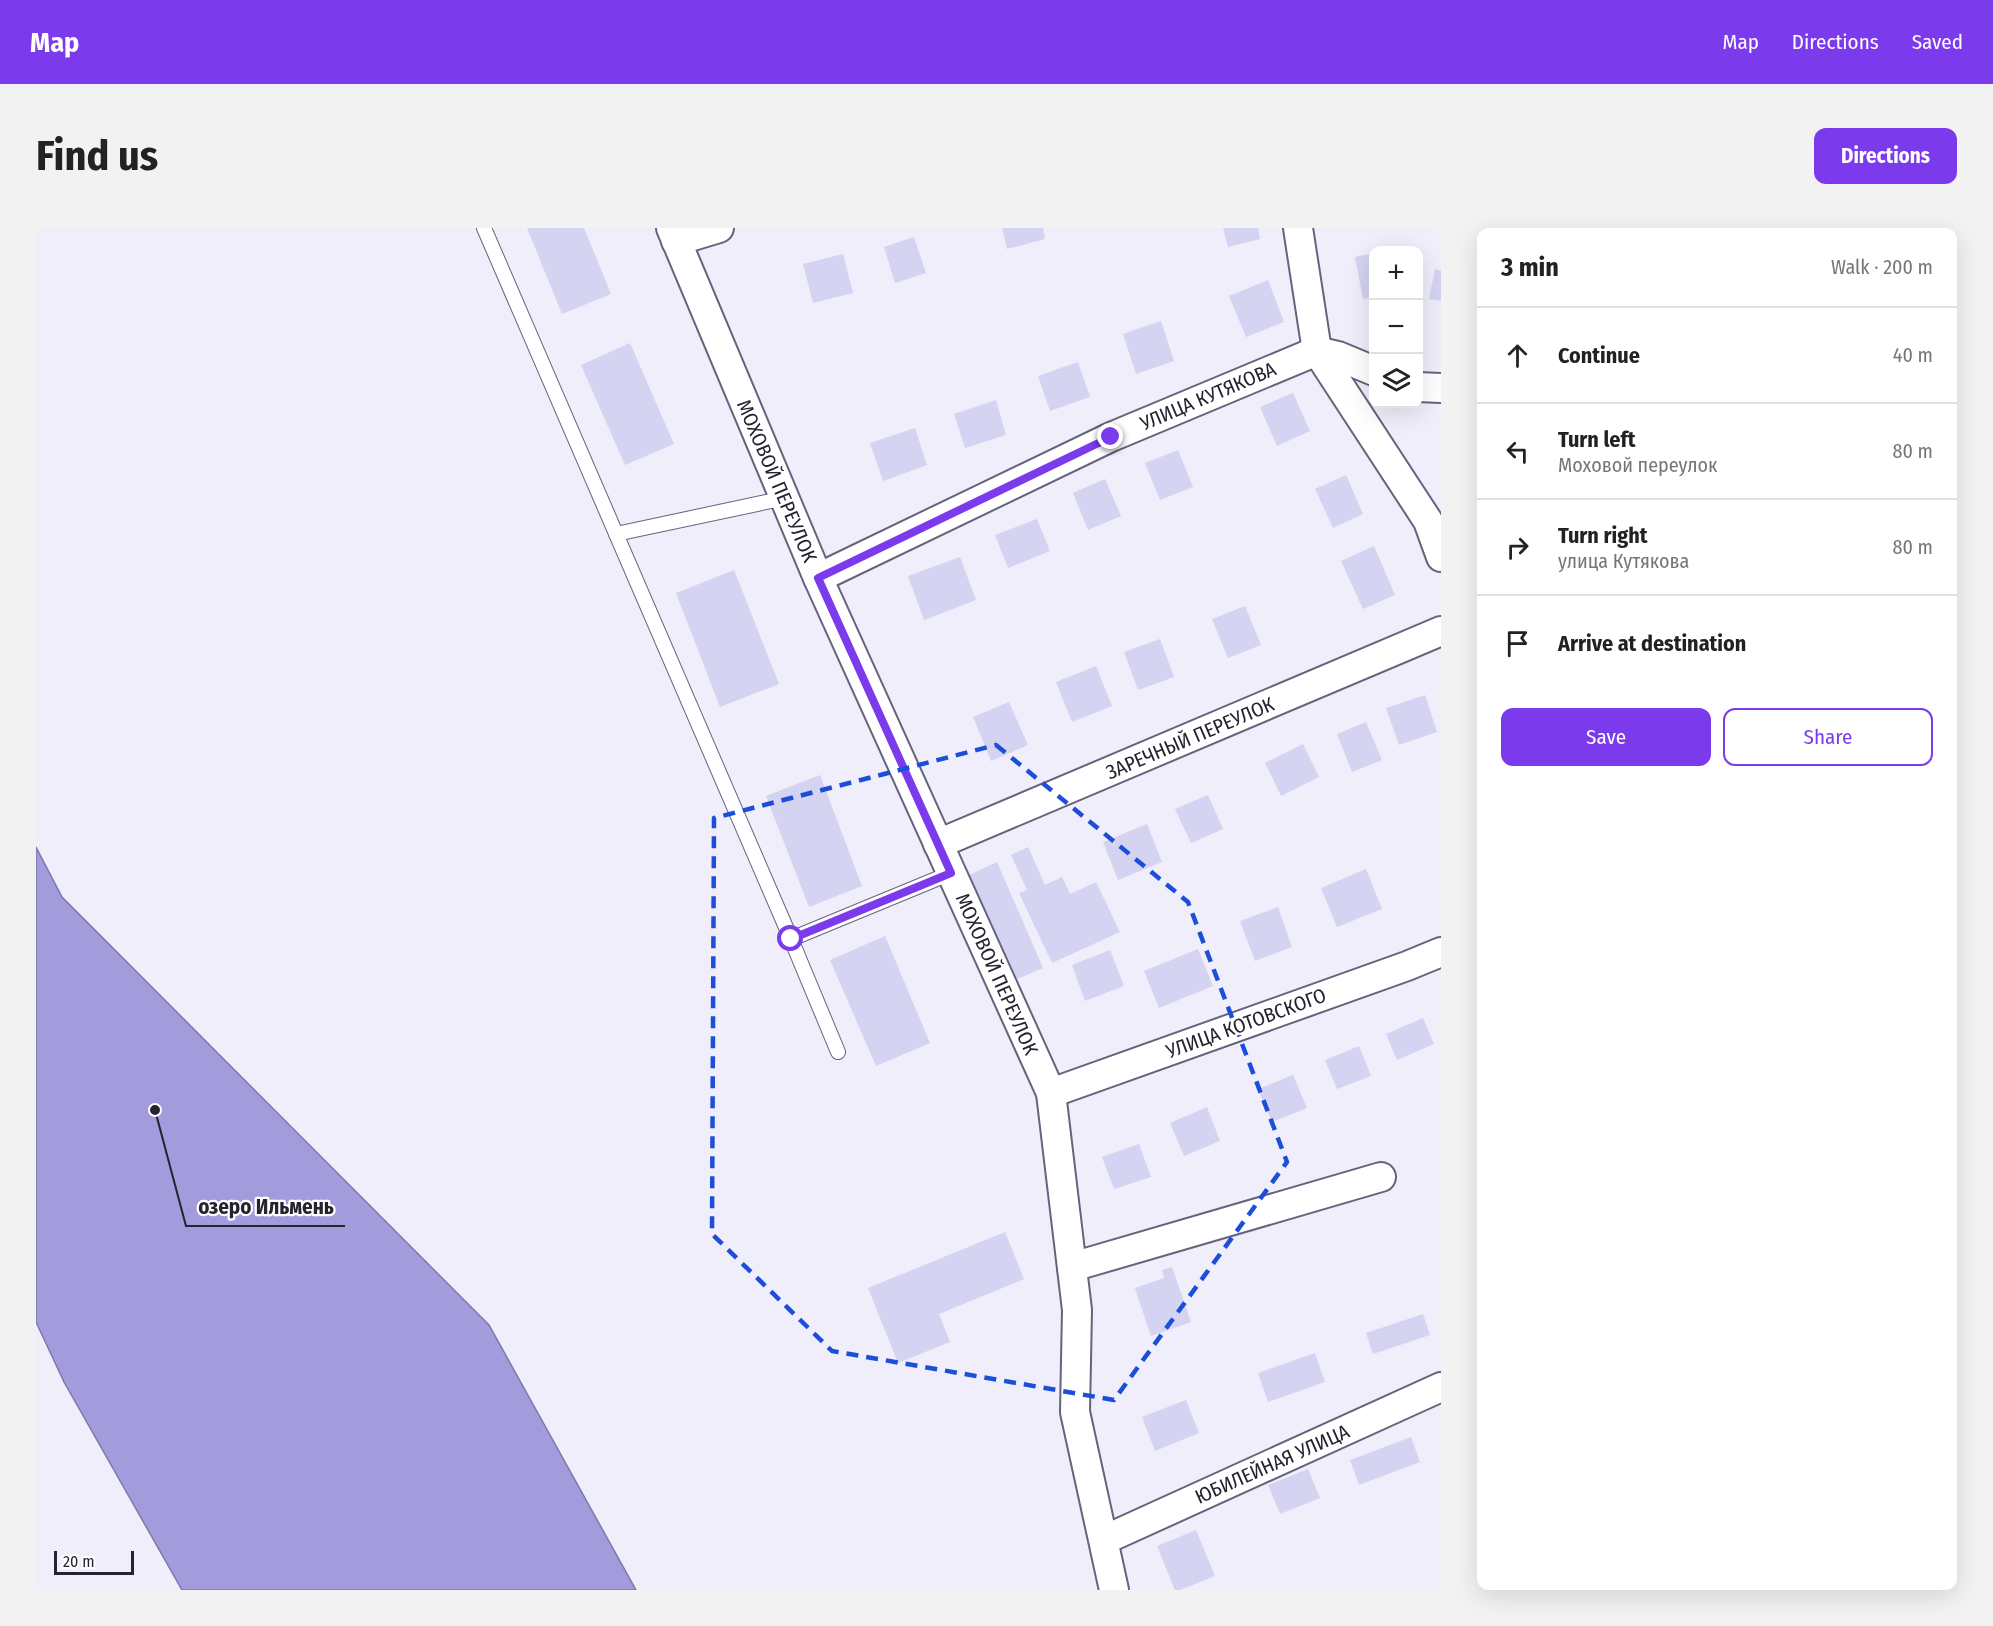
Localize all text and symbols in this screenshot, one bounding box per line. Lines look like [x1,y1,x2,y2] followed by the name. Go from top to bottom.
[30,26,79,59] text: Map
[1722,29,1759,55] text: Map
[1792,29,1879,55] text: Directions
[1912,29,1963,55] text: Saved
[1814,128,1957,184] button: Directions
[36,131,158,181] text: Find us
[1369,246,1423,408] map controls
[1369,246,1423,300] button: +
[1501,252,1559,283] text: 3 min
[1831,255,1933,279] text: Walk · 200 m
[1369,300,1423,354] button: −
[1501,339,1534,372] icon: ahead
[1558,342,1640,369] text: Continue
[1893,343,1933,367] text: 40 m
[1369,354,1423,408] button: layers
[1136,356,1280,436] street label: УЛИЦА КУТЯКОВА
[732,396,822,566] street label: МОХОВОЙ ПЕРЕУЛОК
[1097,423,1123,449] route end
[1558,426,1636,453] text: Turn left
[1501,435,1534,468] icon: left
[1893,439,1933,463] text: 80 m
[1558,453,1717,477] text: Моховой переулок
[1558,522,1647,549] text: Turn right
[1501,531,1534,564] icon: right
[1893,535,1933,559] text: 80 m
[1558,549,1689,573] text: улица Кутякова
[1501,627,1534,660] icon: arrive
[1558,630,1746,657] text: Arrive at destination
[1102,692,1278,784] street label: ЗАРЕЧНЫЙ ПЕРЕУЛОК
[1501,708,1711,766] button: Save
[1723,708,1933,766] button: Share
[951,890,1044,1059] street label: МОХОВОЙ ПЕРЕУЛОК
[777,925,803,951] route start
[1162,983,1329,1063] street label: УЛИЦА КОТОВСКОГО
[186,1187,345,1226] callout: озеро Ильмень
[198,1194,334,1220] text: озеро Ильмень
[1191,1419,1353,1509] street label: ЮБИЛЕЙНАЯ УЛИЦА
[54,1548,134,1576] scale bar
[63,1552,94,1571] text: 20 m

